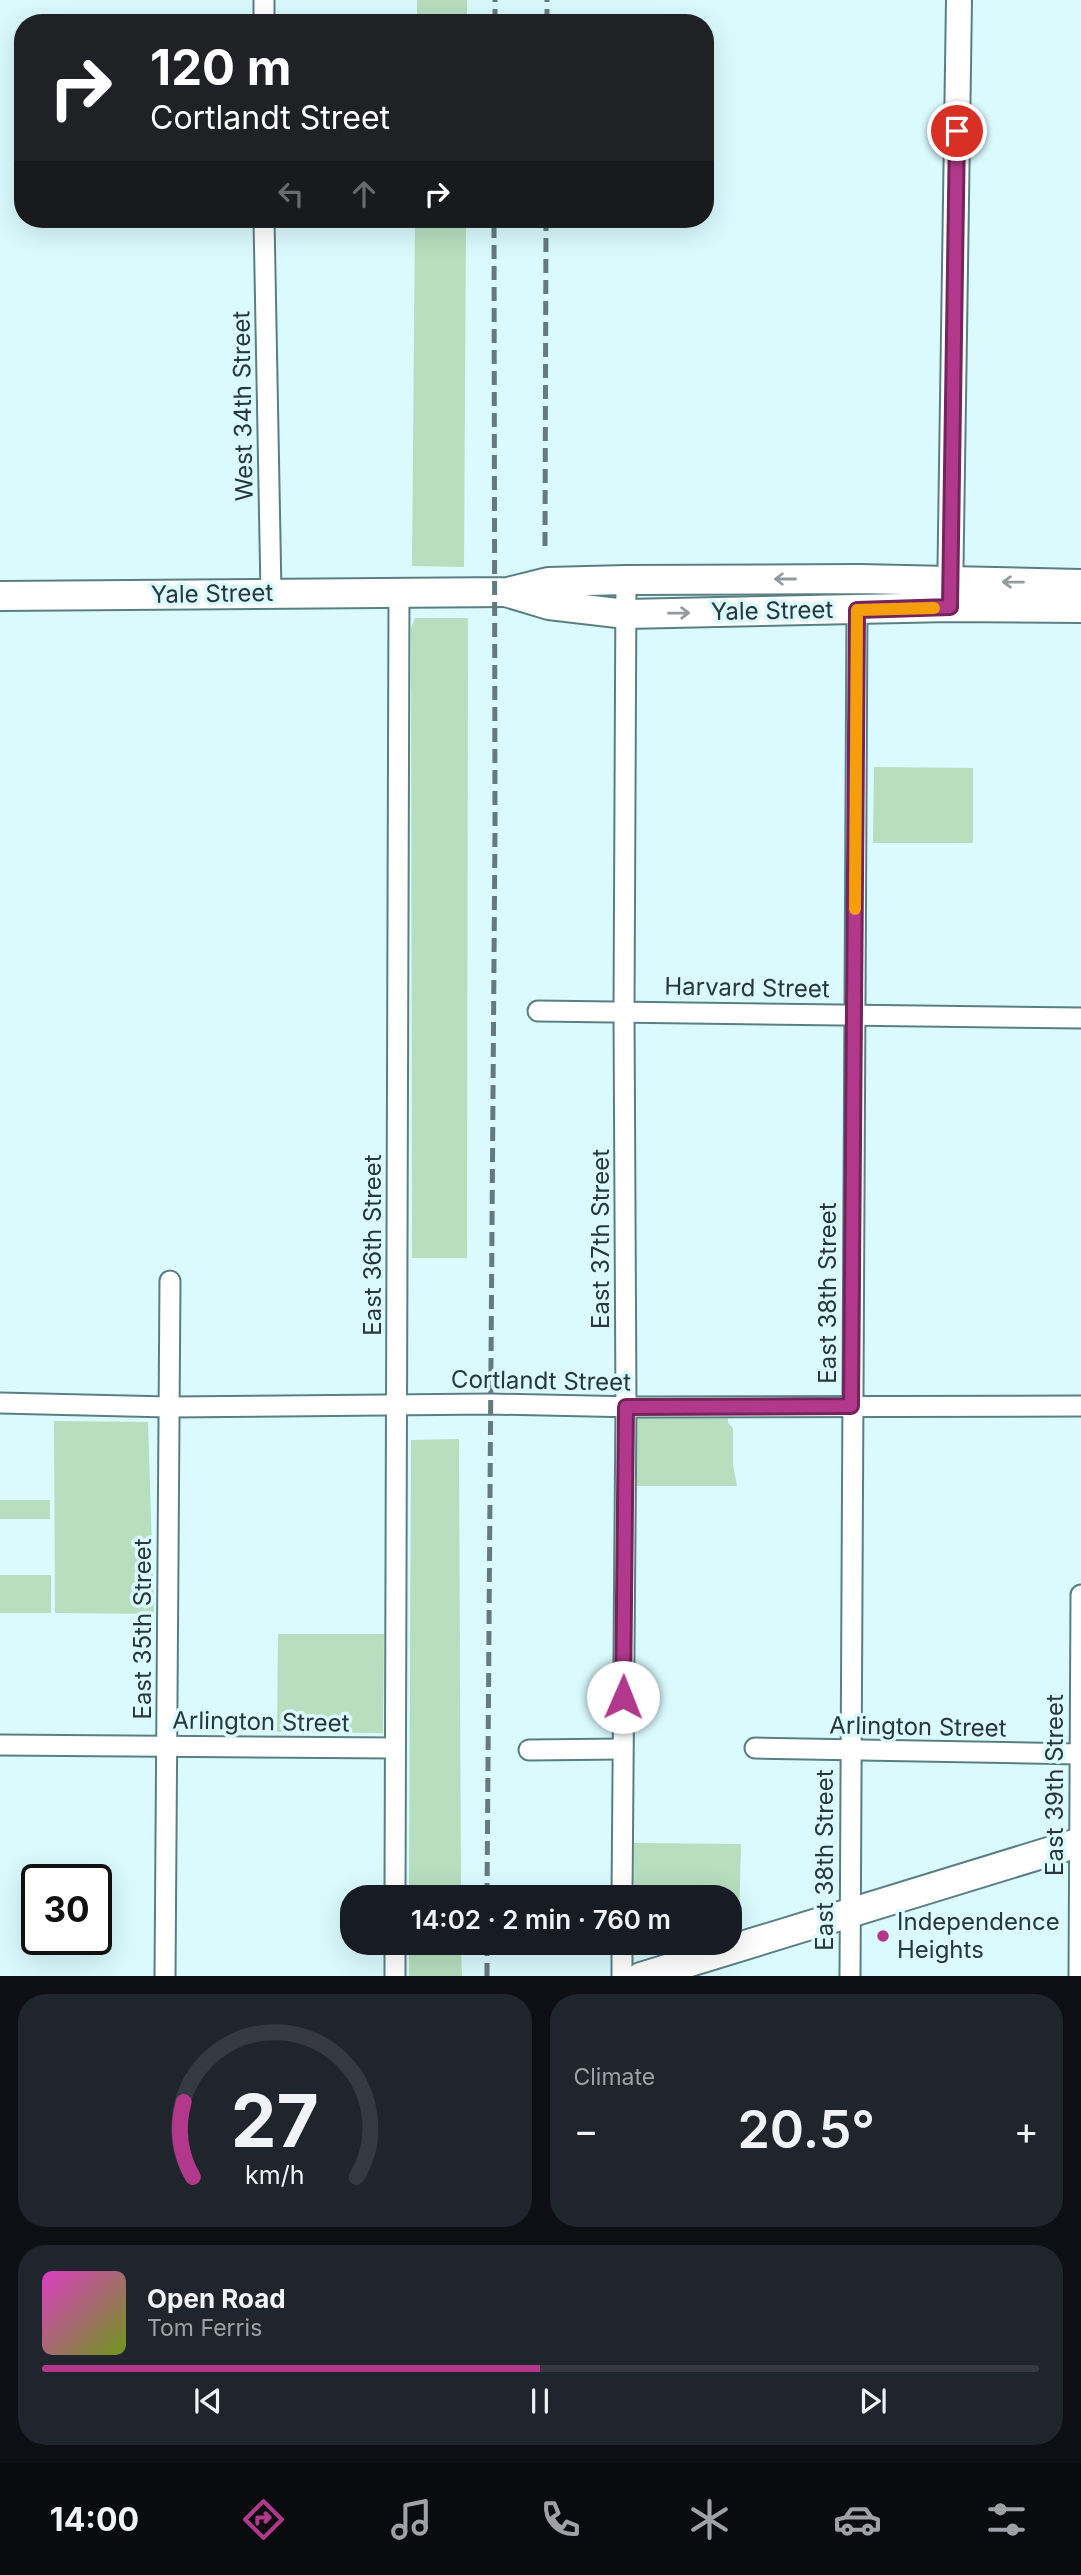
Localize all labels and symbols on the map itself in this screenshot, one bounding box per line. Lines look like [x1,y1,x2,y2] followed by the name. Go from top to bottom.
[927,101,987,161] pin
[226,310,259,502] street label: West 34th Street
[774,572,797,586] one-way arrow
[1002,575,1025,589] one-way arrow
[151,578,274,609] street label: Yale Street
[711,595,834,626] street label: Yale Street
[667,606,690,620] one-way arrow
[664,972,830,1003] street label: Harvard Street
[586,1149,615,1329] street label: East 37th Street
[358,1154,387,1336] street label: East 36th Street
[813,1202,842,1384] street label: East 38th Street
[451,1364,631,1397] street label: Cortlandt Street
[128,1538,157,1720] street label: East 35th Street
[586,1660,660,1734] position arrow
[1040,1694,1069,1876] street label: East 39th Street
[172,1705,350,1738] street label: Arlington Street
[829,1710,1007,1743] street label: Arlington Street
[810,1769,839,1951] street label: East 38th Street
[21,1864,112,1955] speed limit sign: 30
[897,1907,1060,1964] place label: Independence Heights
[875,1928,891,1944] marker: Independence Heights

